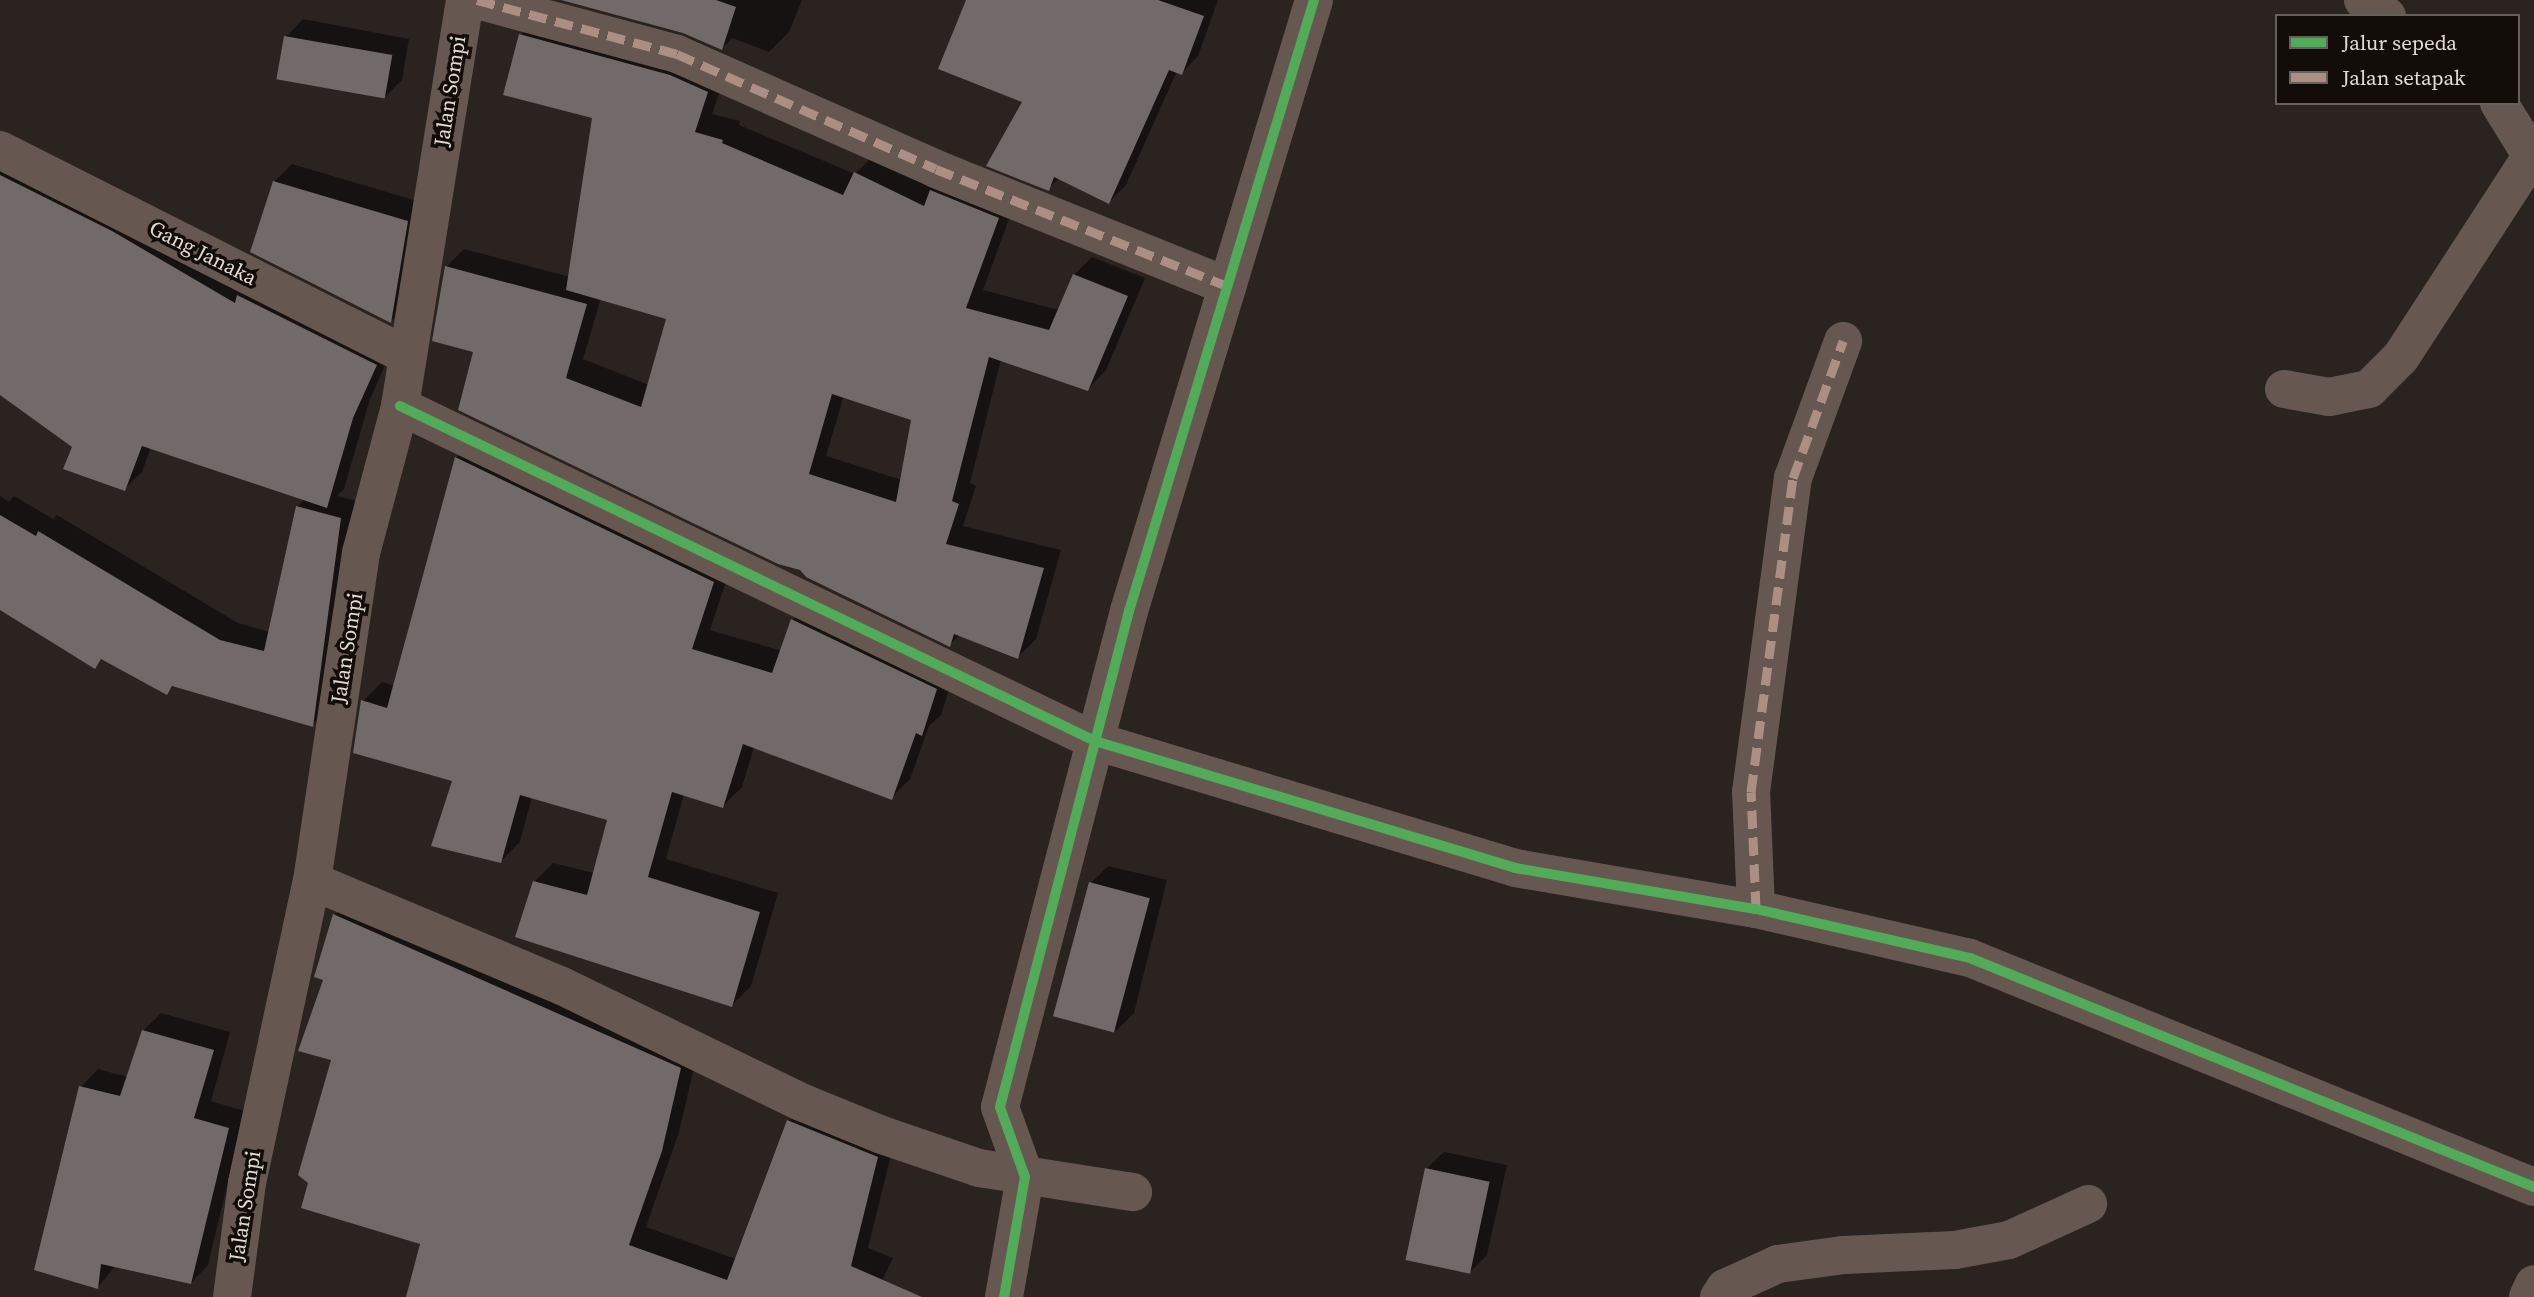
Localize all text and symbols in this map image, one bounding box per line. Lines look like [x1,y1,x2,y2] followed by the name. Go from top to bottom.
[2275,14,2520,105] legend
[2342,28,2457,57] text: Jalur sepeda
[429,34,471,148] street label: Jalan Sompi
[2342,63,2466,92] text: Jalan setapak
[145,215,261,291] street label: Gang Janaka
[326,591,368,705] street label: Jalan Sompi
[224,1149,266,1263] street label: Jalan Sompi

